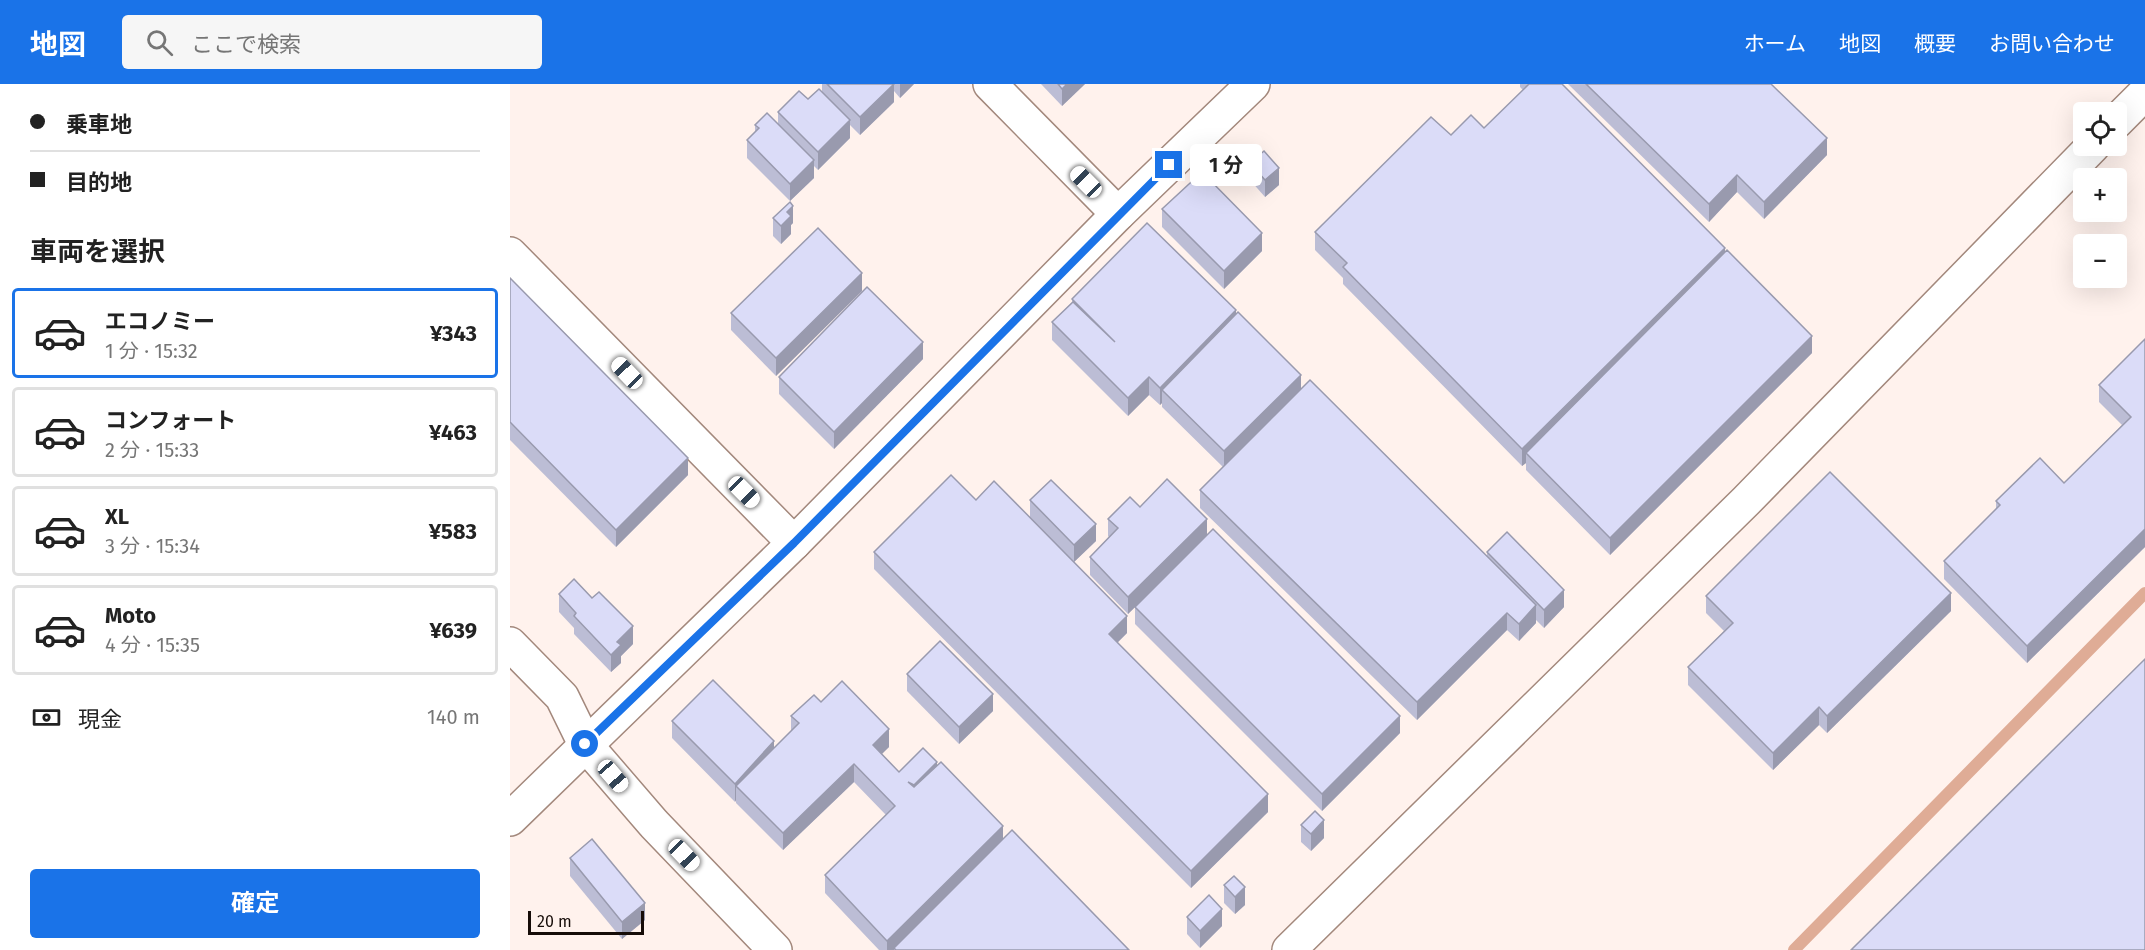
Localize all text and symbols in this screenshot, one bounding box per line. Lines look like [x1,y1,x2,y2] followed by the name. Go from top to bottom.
[122,15,542,69] search box
[143,26,176,59] icon: search
[30,28,86,61] text: 地図
[191,31,301,58] text: ここで検索
[1744,31,1806,57] text: ホーム
[1839,31,1881,57] text: 地図
[1914,31,1956,57] text: 概要
[1989,31,2115,57] text: お問い合わせ
[2073,102,2127,288] map controls
[2073,102,2127,156] button: locate
[66,111,132,138] text: 乗車地
[1190,144,1262,186] callout: 1 分
[1155,151,1182,178] route end
[1209,153,1243,177] text: 1 分
[1067,163,1105,201] car
[2073,168,2127,222] button: +
[66,169,132,196] text: 目的地
[2073,234,2127,288] button: −
[30,236,165,268] text: 車両を選択
[33,306,87,360] icon: car
[105,308,215,335] text: エコノミー
[430,320,477,347] text: ¥343
[105,339,198,363] text: 1 分 · 15:32
[608,354,646,392] car
[33,405,87,459] icon: car
[105,407,236,434] text: コンフォート
[429,419,477,446] text: ¥463
[105,438,199,462] text: 2 分 · 15:33
[725,473,763,511] car
[105,503,129,530] text: XL
[33,504,87,558] icon: car
[429,518,477,545] text: ¥583
[105,534,200,558] text: 3 分 · 15:34
[105,602,156,629] text: Moto
[33,603,87,657] icon: car
[429,617,477,644] text: ¥639
[105,633,200,657] text: 4 分 · 15:35
[30,701,63,734] icon: cash
[427,705,480,729] text: 140 m
[78,706,122,733] text: 現金
[571,730,598,757] route start
[594,757,632,795] car
[665,836,703,874] car
[30,869,480,938] button: 確定
[528,908,644,936] scale bar
[537,912,572,931] text: 20 m

